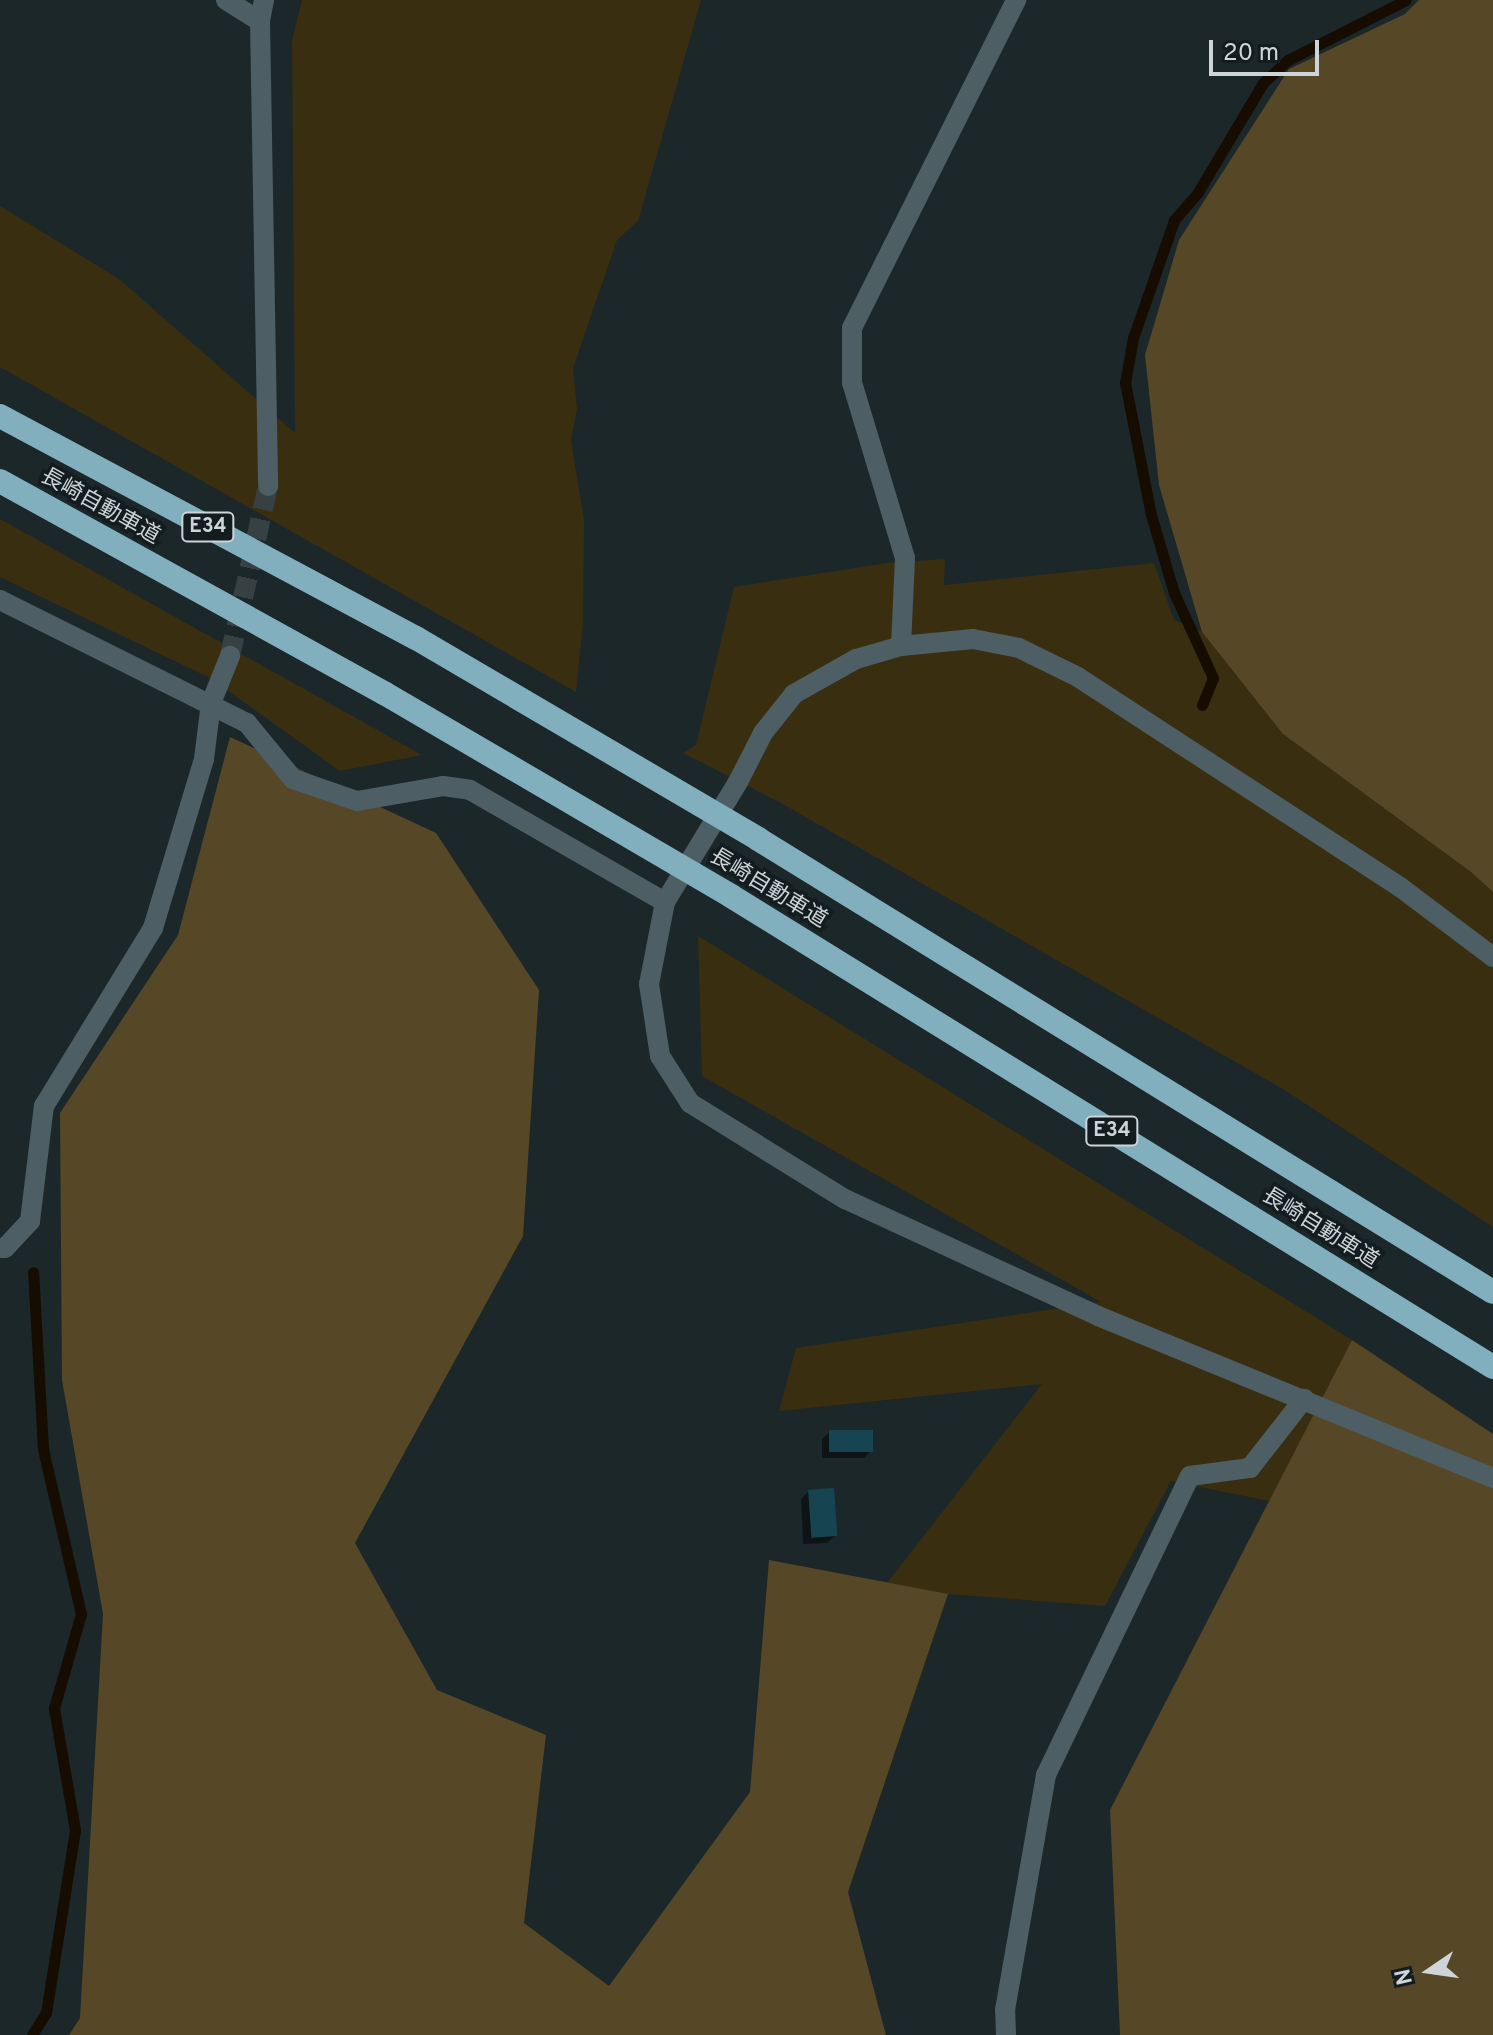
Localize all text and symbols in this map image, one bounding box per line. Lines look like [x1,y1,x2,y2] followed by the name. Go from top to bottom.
[1213,24,1323,74] scale bar
[1223,39,1279,69] text: 20 m
[36,463,164,551] street label: 長崎自動車道
[180,511,236,543] road number: E34
[705,844,831,934] street label: 長崎自動車道
[1084,1115,1140,1147] road number: E34
[1257,1183,1383,1275] street label: 長崎自動車道
[1389,1931,1469,2011] north arrow
[1390,1966,1420,1987] text: N

